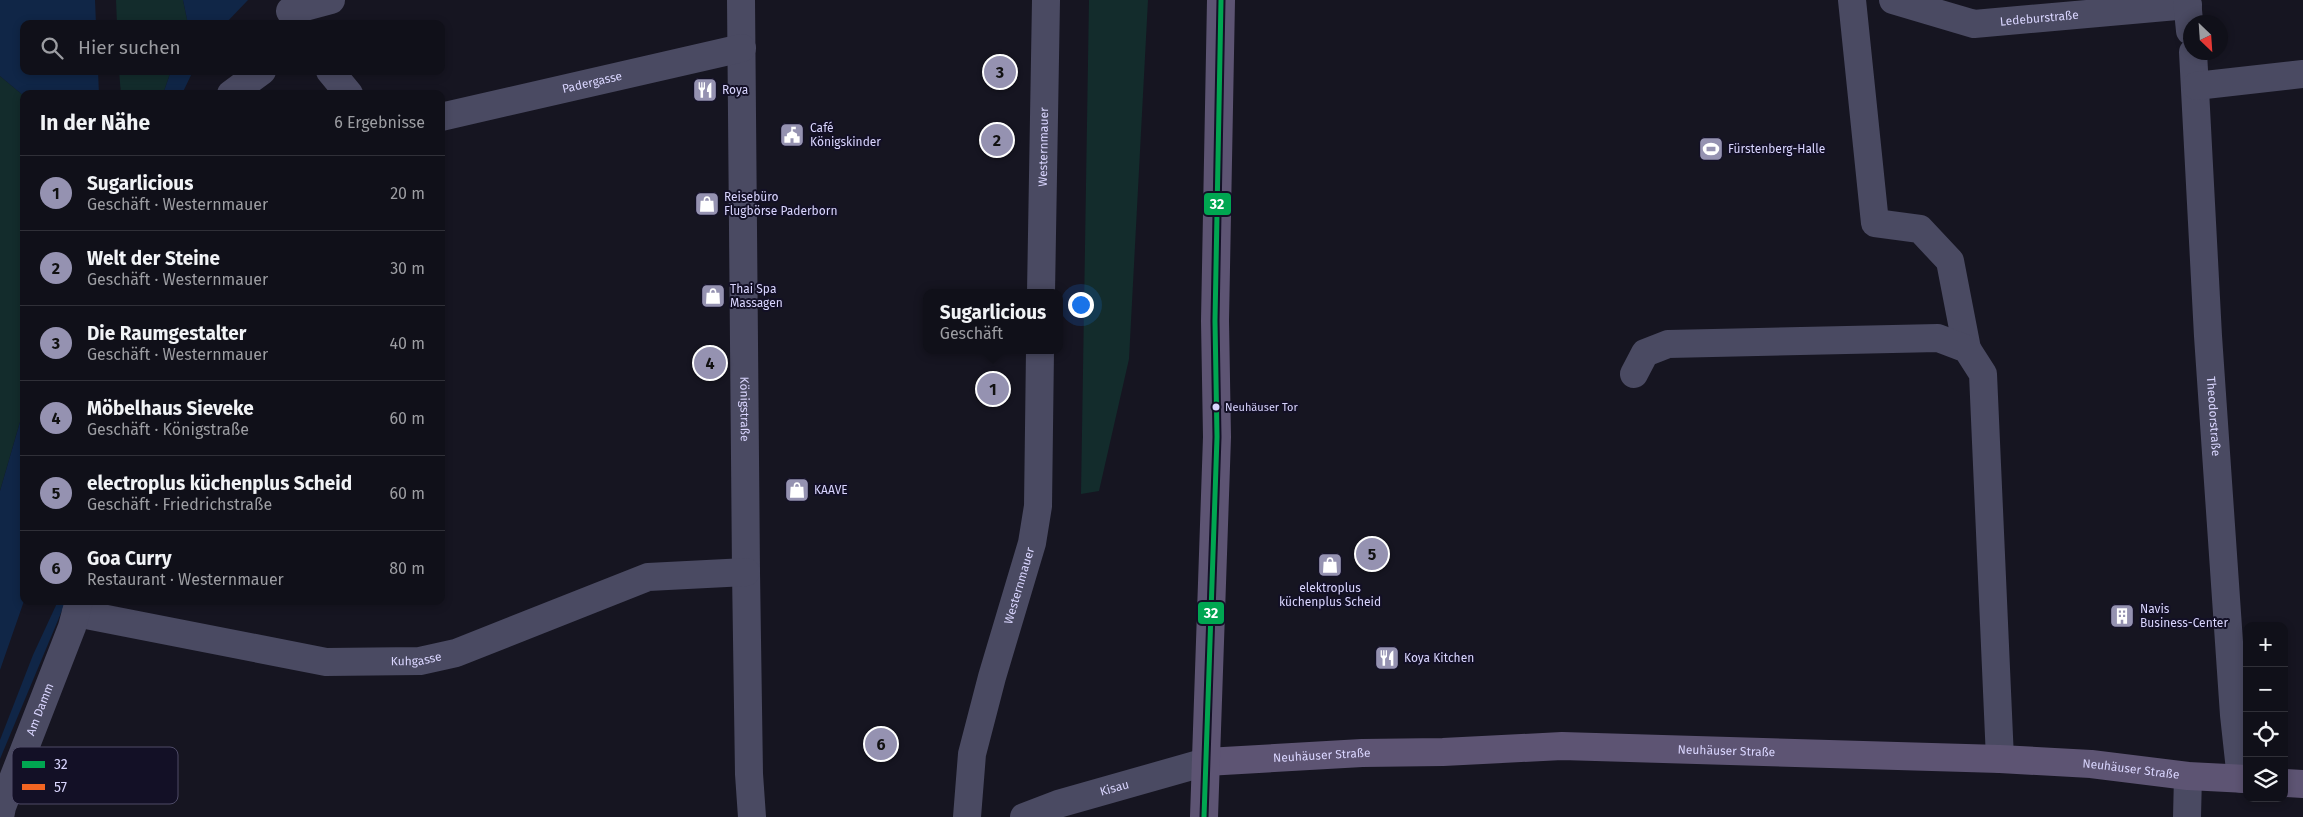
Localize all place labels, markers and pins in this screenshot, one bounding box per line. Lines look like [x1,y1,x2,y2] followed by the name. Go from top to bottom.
[984,53,1016,91] pin: 3
[692,77,718,103] restaurant icon: Roya
[722,83,748,97] place label: Roya
[810,121,881,149] place label: Café Königskinder
[981,121,1013,159] pin: 2
[779,122,805,148] public building icon: Café Königskinder
[1698,136,1724,162] sports icon: Fürstenberg-Halle
[1728,142,1825,156] place label: Fürstenberg-Halle
[724,190,837,218] place label: Reisebüro Flugbörse Paderborn
[694,191,720,217] shop icon: Reisebüro Flugbörse Paderborn
[730,282,783,310] place label: Thai Spa Massagen
[700,283,726,309] shop icon: Thai Spa Massagen
[694,344,726,382] pin: 4
[977,370,1009,408] pin: 1
[1225,401,1299,414] place label: Neuhäuser Tor
[1211,402,1221,412] marker: Neuhäuser Tor
[784,477,810,503] shop icon: KAAVE
[814,483,848,497] place label: KAAVE
[1356,535,1388,573] pin: 5
[1317,552,1343,578] shop icon: elektroplus küchenplus Scheid
[1279,581,1381,609] place label: elektroplus küchenplus Scheid
[2140,602,2228,630] place label: Navis Business-Center
[2109,603,2135,629] building icon: Navis Business-Center
[1374,645,1400,671] restaurant icon: Koya Kitchen
[1404,651,1474,665] place label: Koya Kitchen
[865,725,897,763] pin: 6

